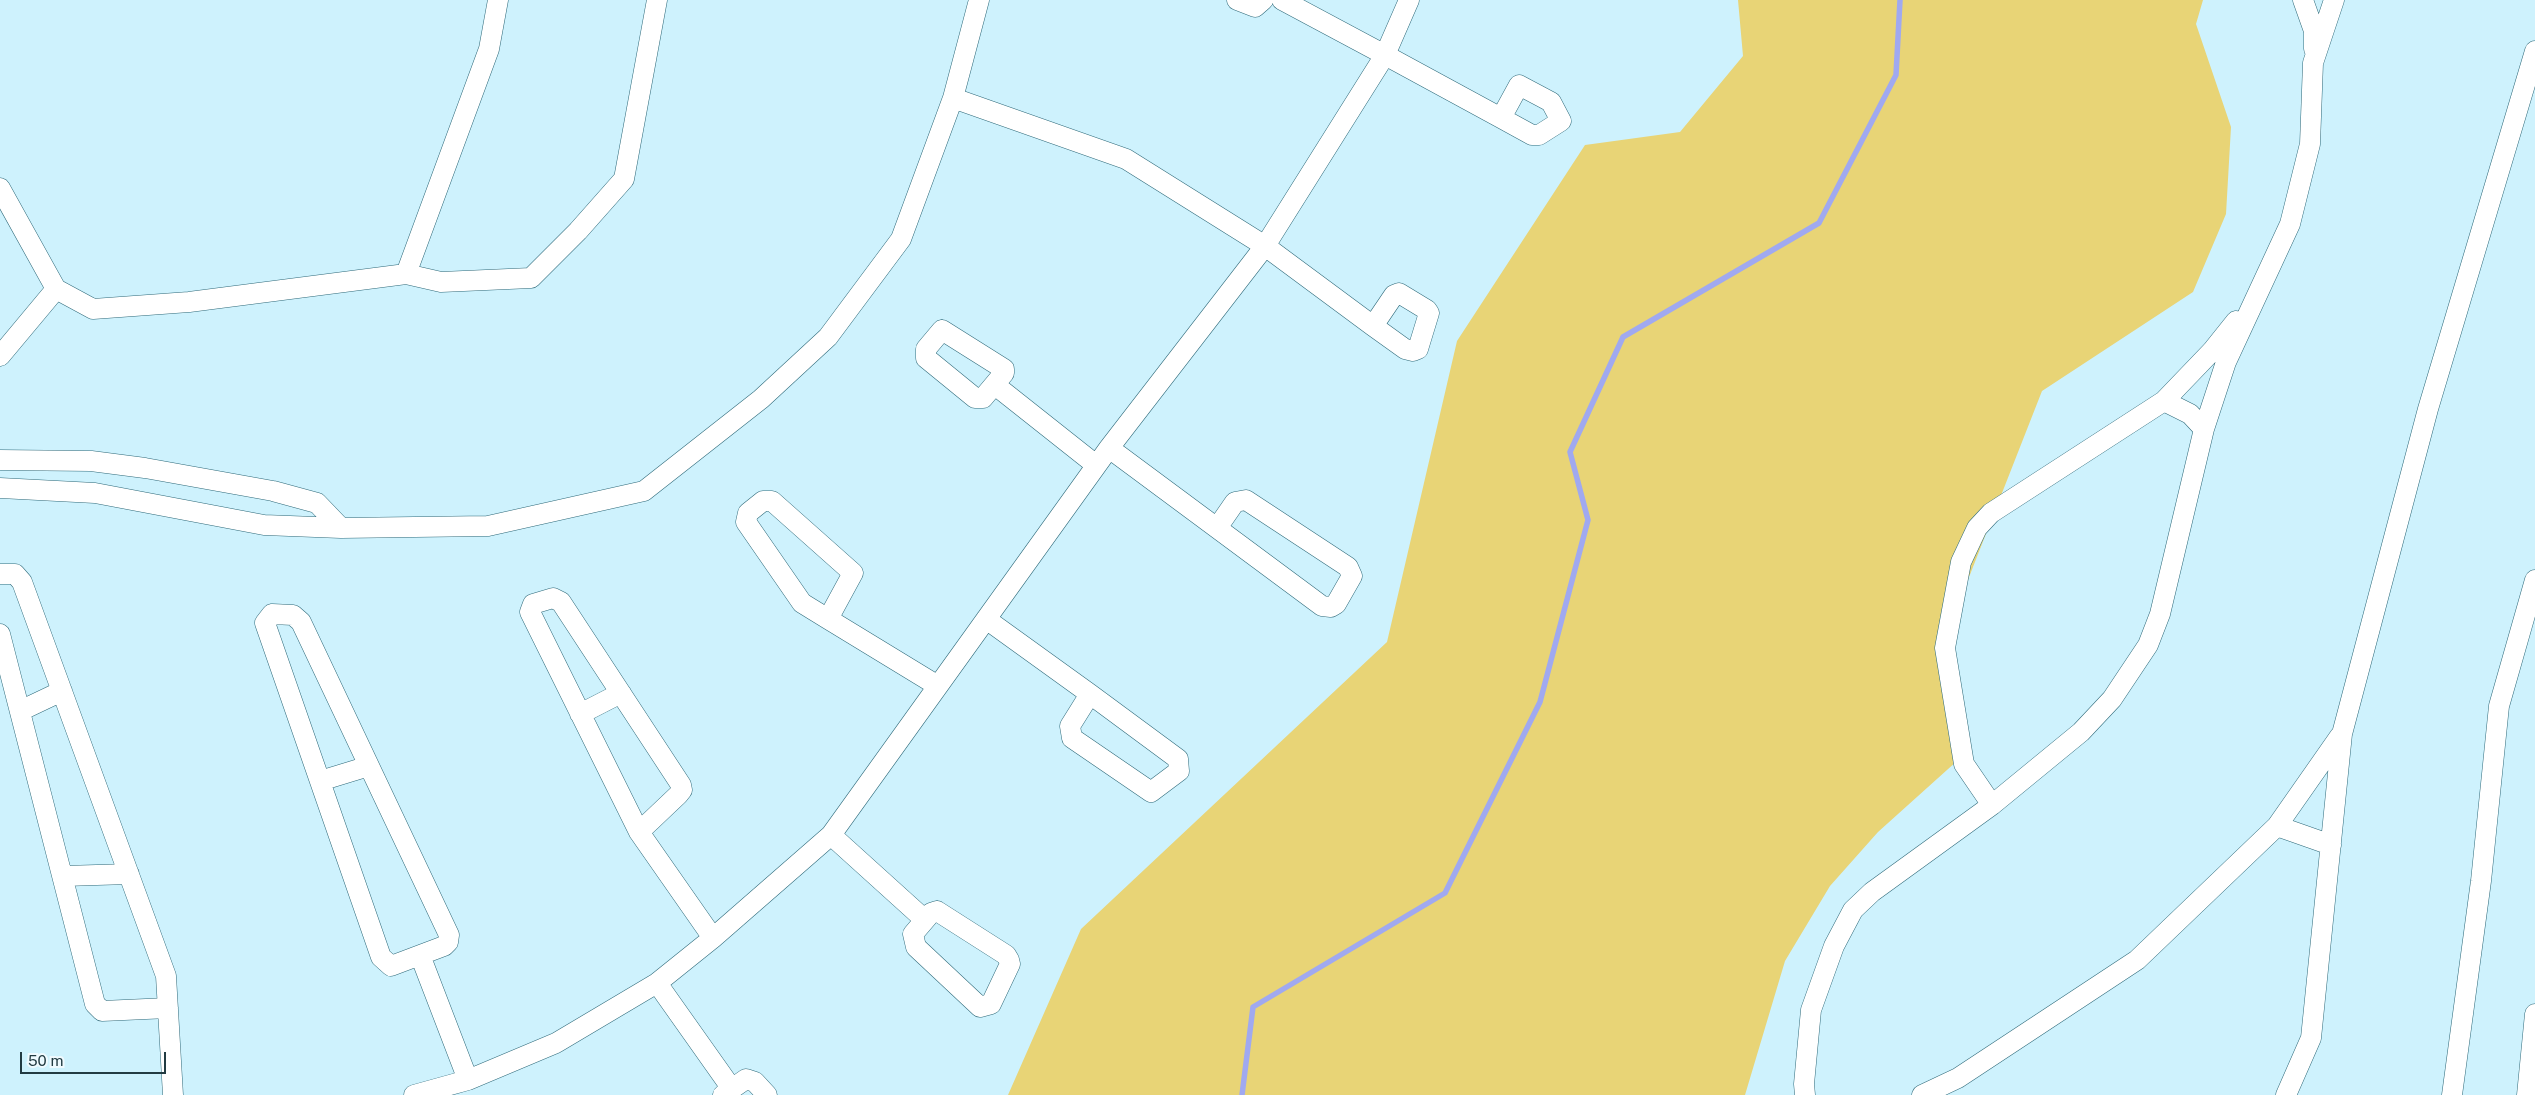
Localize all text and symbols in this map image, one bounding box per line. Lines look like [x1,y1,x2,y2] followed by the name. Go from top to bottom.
[22,1042,169,1074] scale bar
[28,1052,63,1069] text: 50 m

